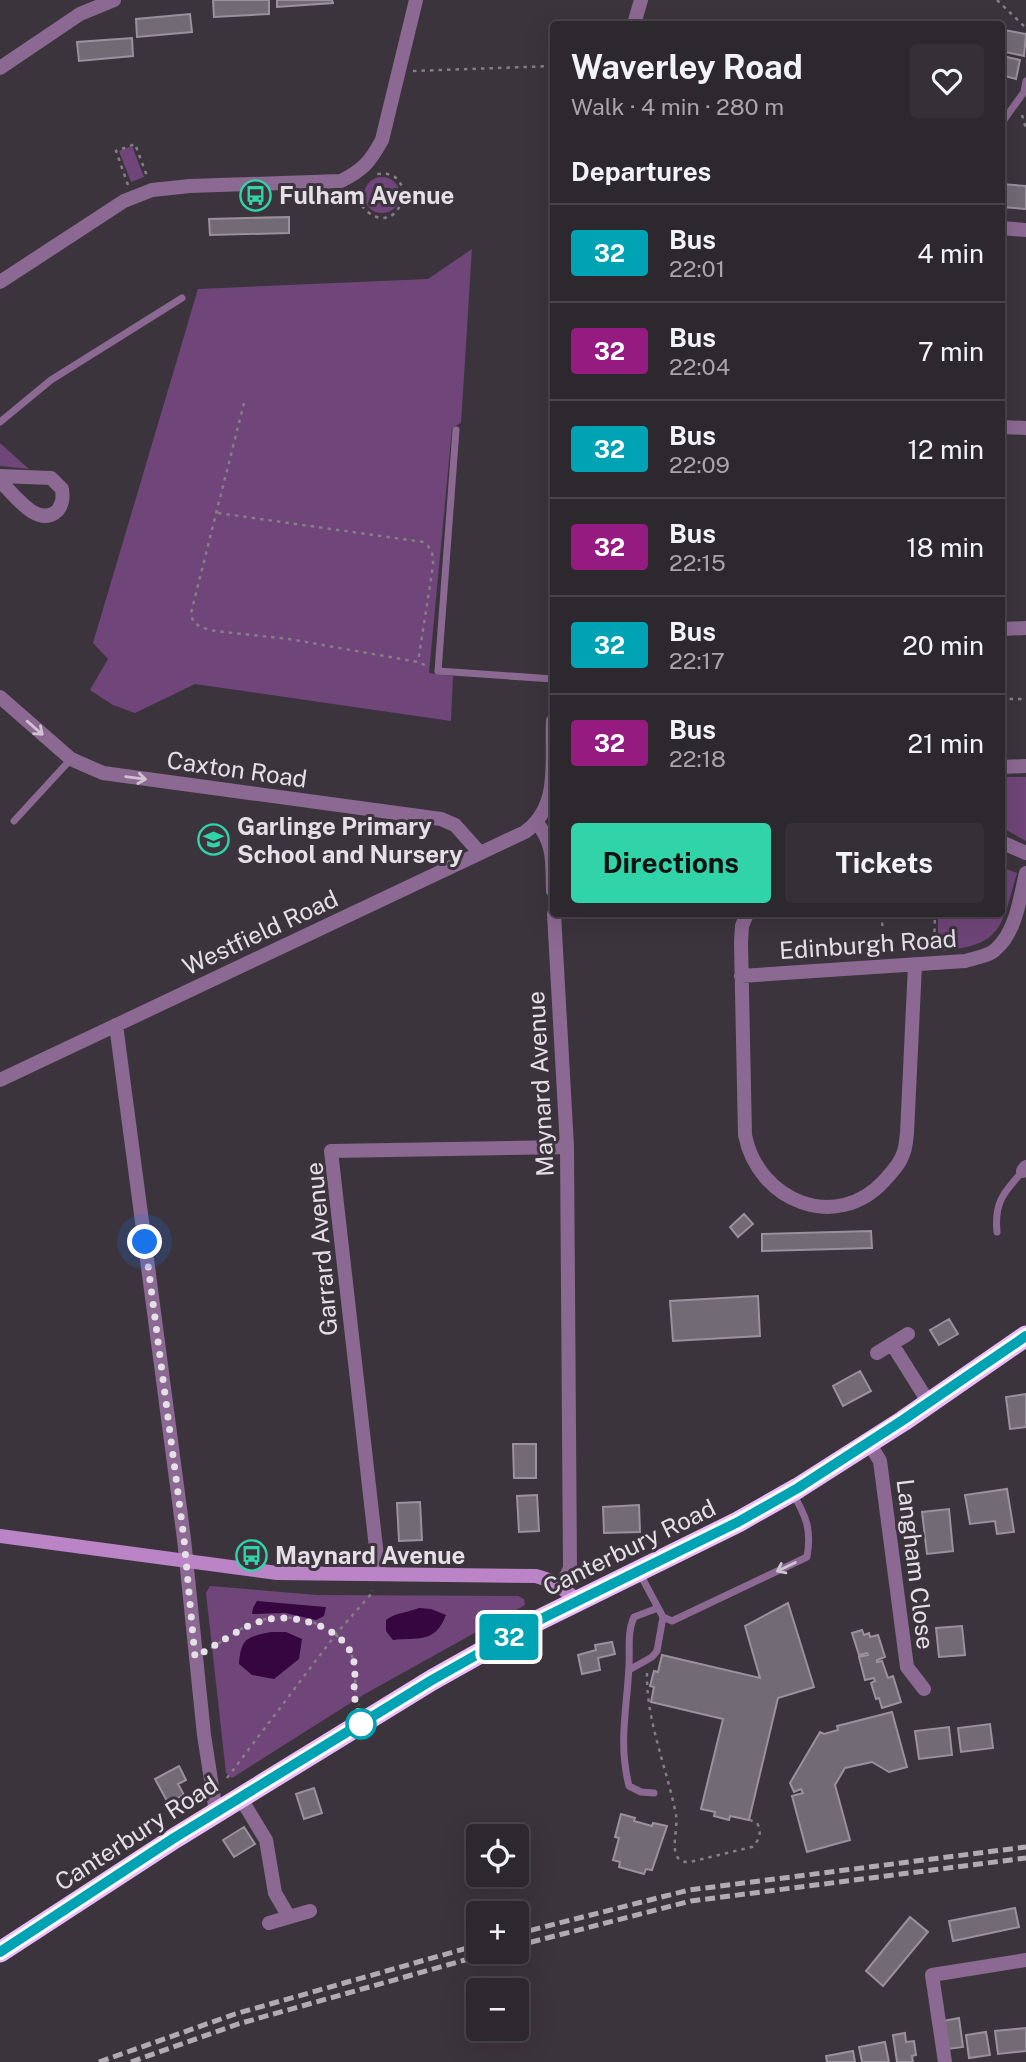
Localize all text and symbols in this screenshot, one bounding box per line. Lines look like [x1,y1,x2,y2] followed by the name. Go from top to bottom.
[910,44,984,118] button: heart
[571,48,803,86] text: Waverley Road
[571,93,784,120] text: Walk · 4 min · 280 m
[571,156,711,187] text: Departures
[239,178,273,212] bus stop icon: Fulham Avenue
[279,181,454,209] place label: Fulham Avenue
[669,224,716,255] text: Bus
[917,238,984,269] text: 4 min
[594,239,625,267] text: 32
[669,255,725,282] text: 22:01
[669,322,716,353] text: Bus
[918,336,984,367] text: 7 min
[594,337,625,365] text: 32
[669,353,730,380] text: 22:04
[669,420,716,451] text: Bus
[908,434,984,465] text: 12 min
[594,435,625,463] text: 32
[669,451,730,478] text: 22:09
[669,518,716,549] text: Bus
[906,532,984,563] text: 18 min
[594,533,625,561] text: 32
[669,549,726,576] text: 22:15
[669,616,716,647] text: Bus
[902,630,984,661] text: 20 min
[594,631,625,659] text: 32
[669,647,725,674] text: 22:17
[669,714,716,745] text: Bus
[26,720,44,736] one-way arrow
[908,728,984,759] text: 21 min
[594,729,625,757] text: 32
[165,745,309,793] street label: Caxton Road
[669,745,726,772] text: 22:18
[124,771,147,784] one-way arrow
[237,812,463,868] place label: Garlinge Primary School and Nursery
[197,823,231,857] school or university icon: Garlinge Primary School and Nursery
[571,823,771,903] button: Directions
[785,823,984,903] button: Tickets
[178,884,342,980] street label: Westfield Road
[778,924,958,964] street label: Edinburgh Road
[521,991,559,1177] street label: Maynard Avenue
[299,1161,343,1337] street label: Garrard Avenue
[127,1224,162,1259] your location
[892,1477,940,1651] street label: Langham Close
[538,1493,720,1601] street label: Canterbury Road
[235,1538,269,1572] bus stop icon: Maynard Avenue
[275,1541,465,1569] place label: Maynard Avenue
[776,1561,797,1575] one-way arrow
[477,1614,540,1660] line badge: 32
[493,1623,525,1651] text: 32
[346,1709,376,1739] unlabelled marker
[49,1770,223,1896] street label: Canterbury Road
[466,1824,529,2041] map controls
[466,1824,529,1887] button: locate
[466,1901,529,1964] button: +
[466,1978,529,2041] button: −

